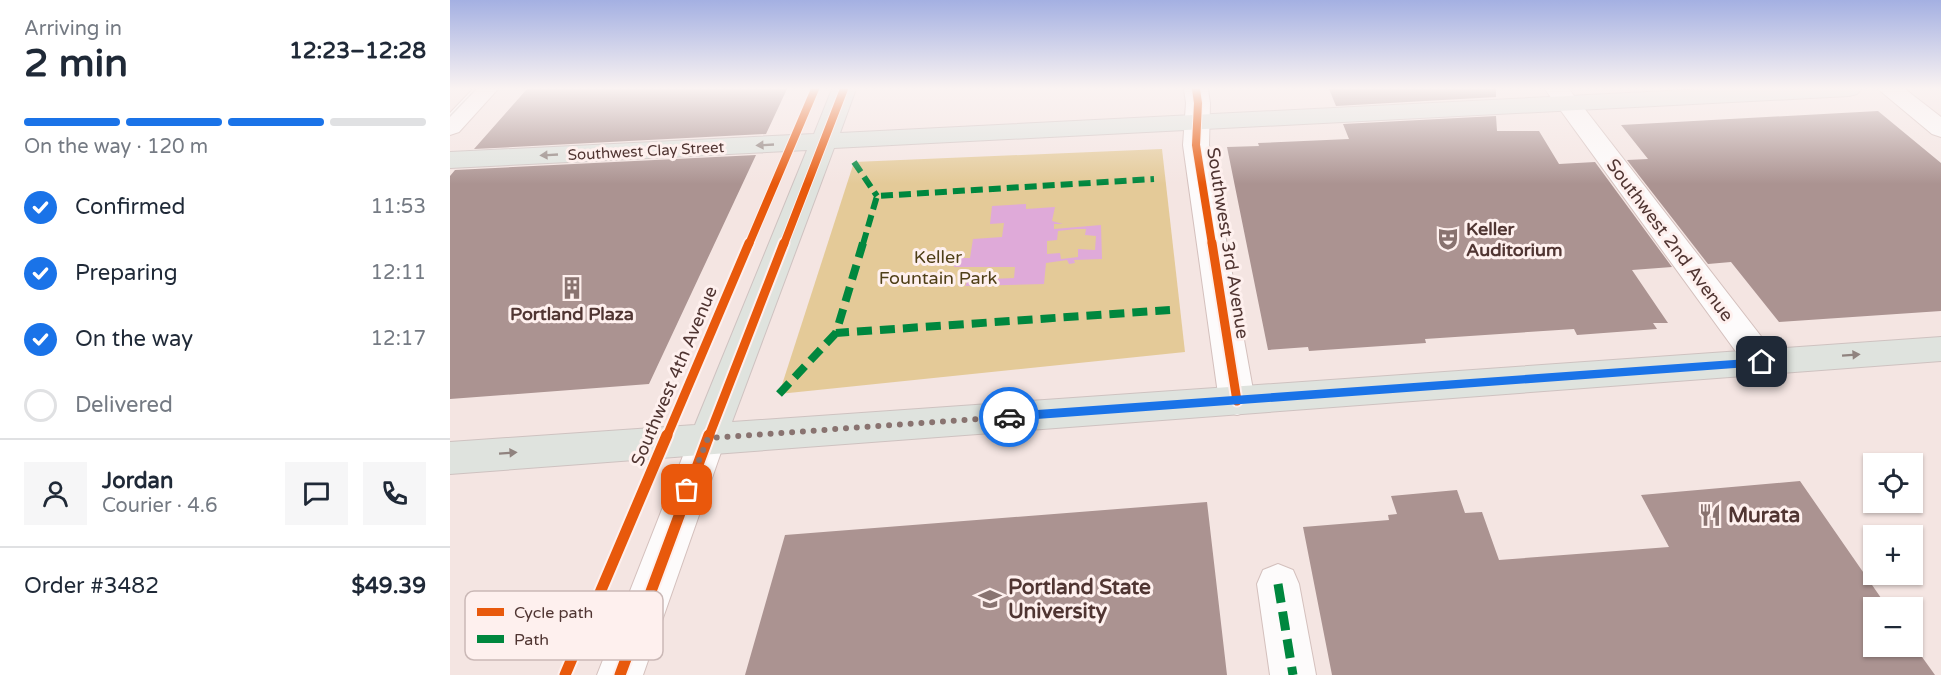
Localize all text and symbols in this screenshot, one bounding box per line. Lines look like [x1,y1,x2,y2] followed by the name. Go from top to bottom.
[24,17,122,41] text: Arriving in
[289,38,426,64] text: 12:23–12:28
[24,40,128,87] text: 2 min
[24,135,208,159] text: On the way · 120 m
[567,138,725,164] street label: Southwest Clay Street
[755,140,774,149] one-way arrow
[1202,146,1254,340] street label: Southwest 3rd Avenue
[539,151,558,160] one-way arrow
[1602,154,1738,326] street label: Southwest 2nd Avenue
[24,191,57,224] icon: check
[75,194,185,220] text: Confirmed
[371,195,426,219] text: 11:53
[1466,218,1563,261] place label: Keller Auditorium
[1435,226,1461,252] theatre icon: Keller Auditorium
[879,246,997,289] park label: Keller Fountain Park
[24,257,57,290] icon: check
[75,260,178,286] text: Preparing
[371,261,426,285] text: 12:11
[559,275,585,301] building icon: Portland Plaza
[626,283,722,469] street label: Southwest 4th Avenue
[510,303,634,325] place label: Portland Plaza
[24,323,57,356] icon: check
[75,326,193,352] text: On the way
[371,327,426,351] text: 12:17
[1736,336,1787,387] pin
[1745,345,1778,378] icon: home
[1841,351,1860,360] one-way arrow
[979,387,1039,447] courier
[75,392,173,418] text: Delivered
[993,401,1026,434] icon: car
[499,449,518,458] one-way arrow
[1863,453,1923,657] map controls
[1863,453,1923,513] button: locate
[24,462,87,525] button: person
[285,462,348,525] button: chat
[363,462,426,525] button: phone
[661,464,712,515] pin
[102,468,173,494] text: Jordan
[670,473,703,506] icon: bag
[102,494,217,518] text: Courier · 4.6
[1697,502,1723,528] restaurant icon: Murata
[1728,503,1800,528] place label: Murata
[1863,525,1923,585] button: +
[24,573,159,599] text: Order #3482
[351,573,426,599] text: $49.39
[1008,575,1151,624] place label: Portland State University
[977,586,1003,612] school or university icon: Portland State University
[465,591,663,660] legend
[1863,597,1923,657] button: −
[514,603,593,623] text: Cycle path
[514,630,549,650] text: Path

